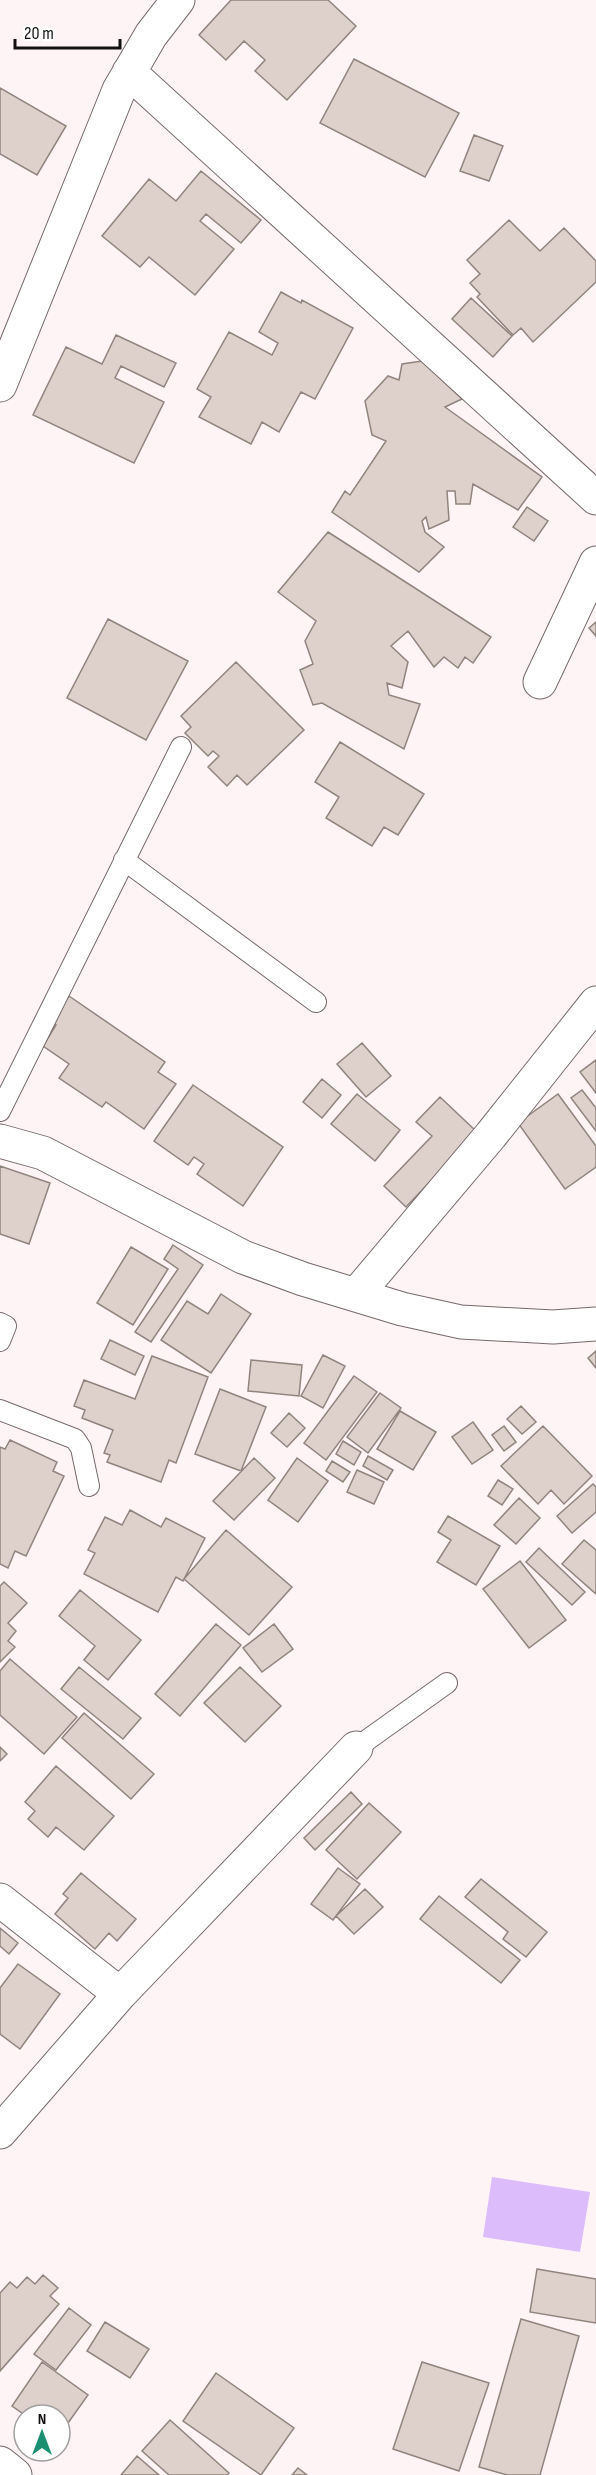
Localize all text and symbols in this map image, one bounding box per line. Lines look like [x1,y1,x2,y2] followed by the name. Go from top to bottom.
[15,12,120,50] scale bar
[24,23,54,44] text: 20 m
[12,2403,72,2463] north arrow
[38,2410,46,2429] text: N

